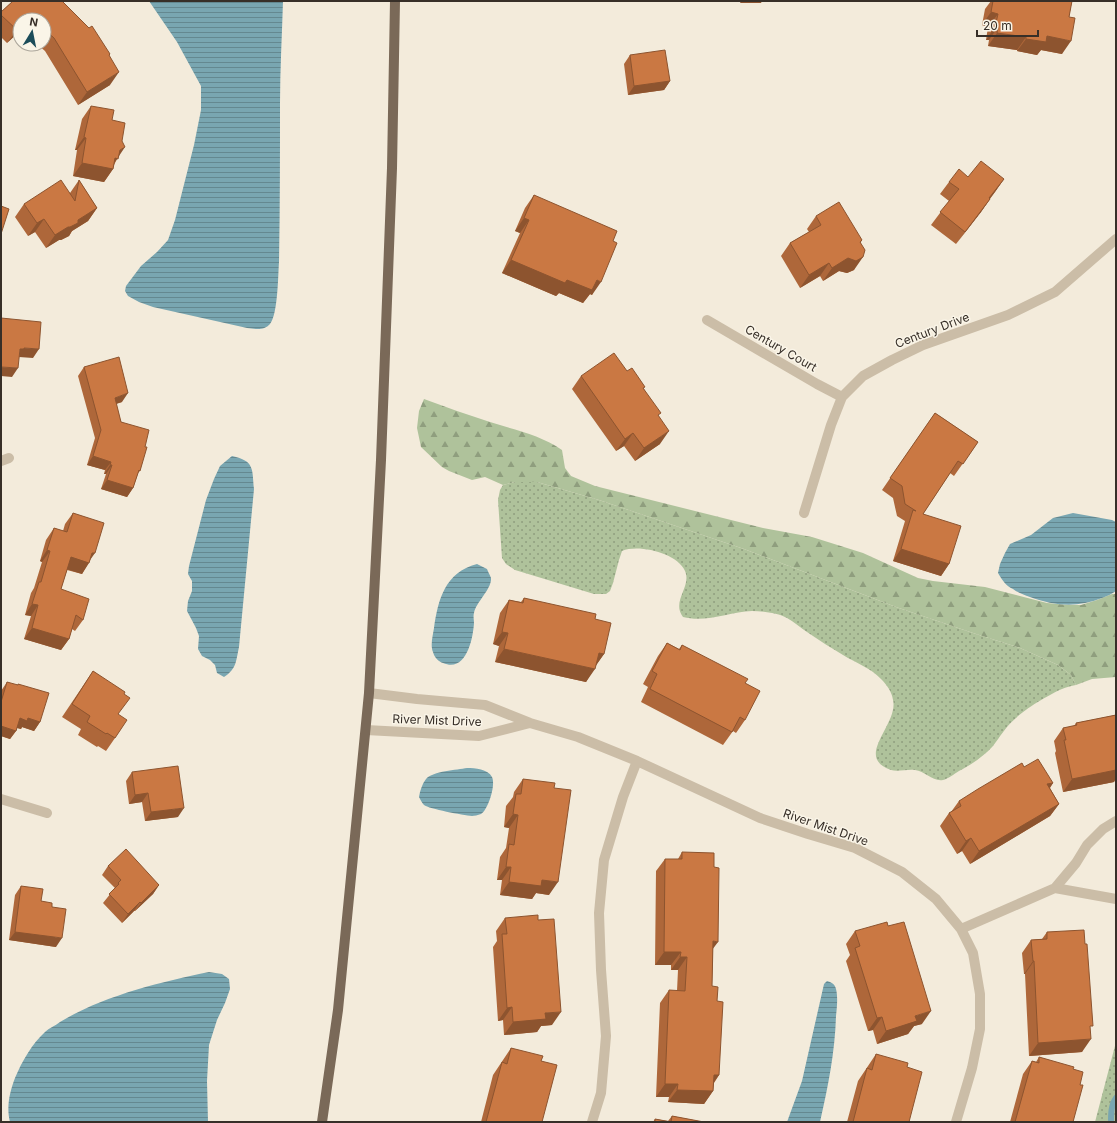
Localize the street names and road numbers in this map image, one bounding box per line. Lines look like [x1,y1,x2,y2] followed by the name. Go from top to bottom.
[893,309,971,351] street label: Century Drive
[742,321,820,375] street label: Century Court
[392,711,482,729] street label: River Mist Drive
[781,805,871,849] street label: River Mist Drive

